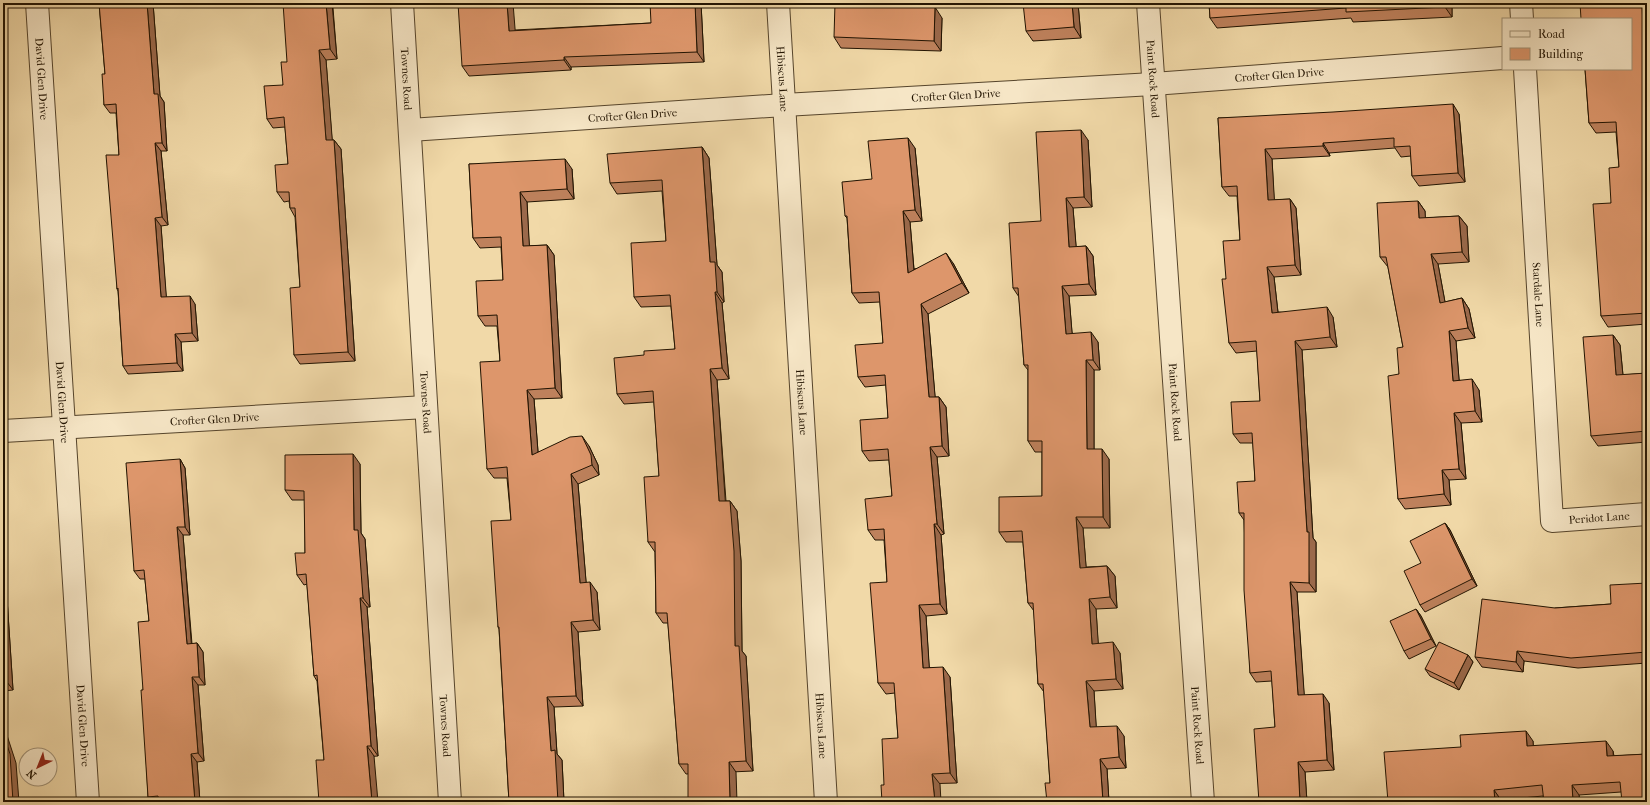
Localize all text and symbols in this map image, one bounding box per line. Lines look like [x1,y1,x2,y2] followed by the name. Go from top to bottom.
[1502,18,1632,70] legend
[1538,27,1565,41] text: Road
[32,37,50,121] street label: David Glen Drive
[1144,39,1162,119] street label: Paint Rock Road
[774,46,791,113] street label: Hibiscus Lane
[398,47,414,112] street label: Townes Road
[1538,47,1583,61] text: Building
[1234,65,1325,85] street label: Crofter Glen Drive
[911,87,1001,105] street label: Crofter Glen Drive
[587,106,678,125] street label: Crofter Glen Drive
[1530,262,1546,328] street label: Stardale Lane
[53,361,71,444] street label: David Glen Drive
[1166,363,1184,443] street label: Paint Rock Road
[793,369,810,436] street label: Hibiscus Lane
[417,371,434,435] street label: Townes Road
[170,410,260,429] street label: Crofter Glen Drive
[1568,509,1631,527] street label: Peridot Lane
[74,684,92,768] street label: David Glen Drive
[1188,686,1206,766] street label: Paint Rock Road
[812,692,829,760] street label: Hibiscus Lane
[437,694,453,758] street label: Townes Road
[18,747,58,787] north arrow
[24,766,39,782] text: N

